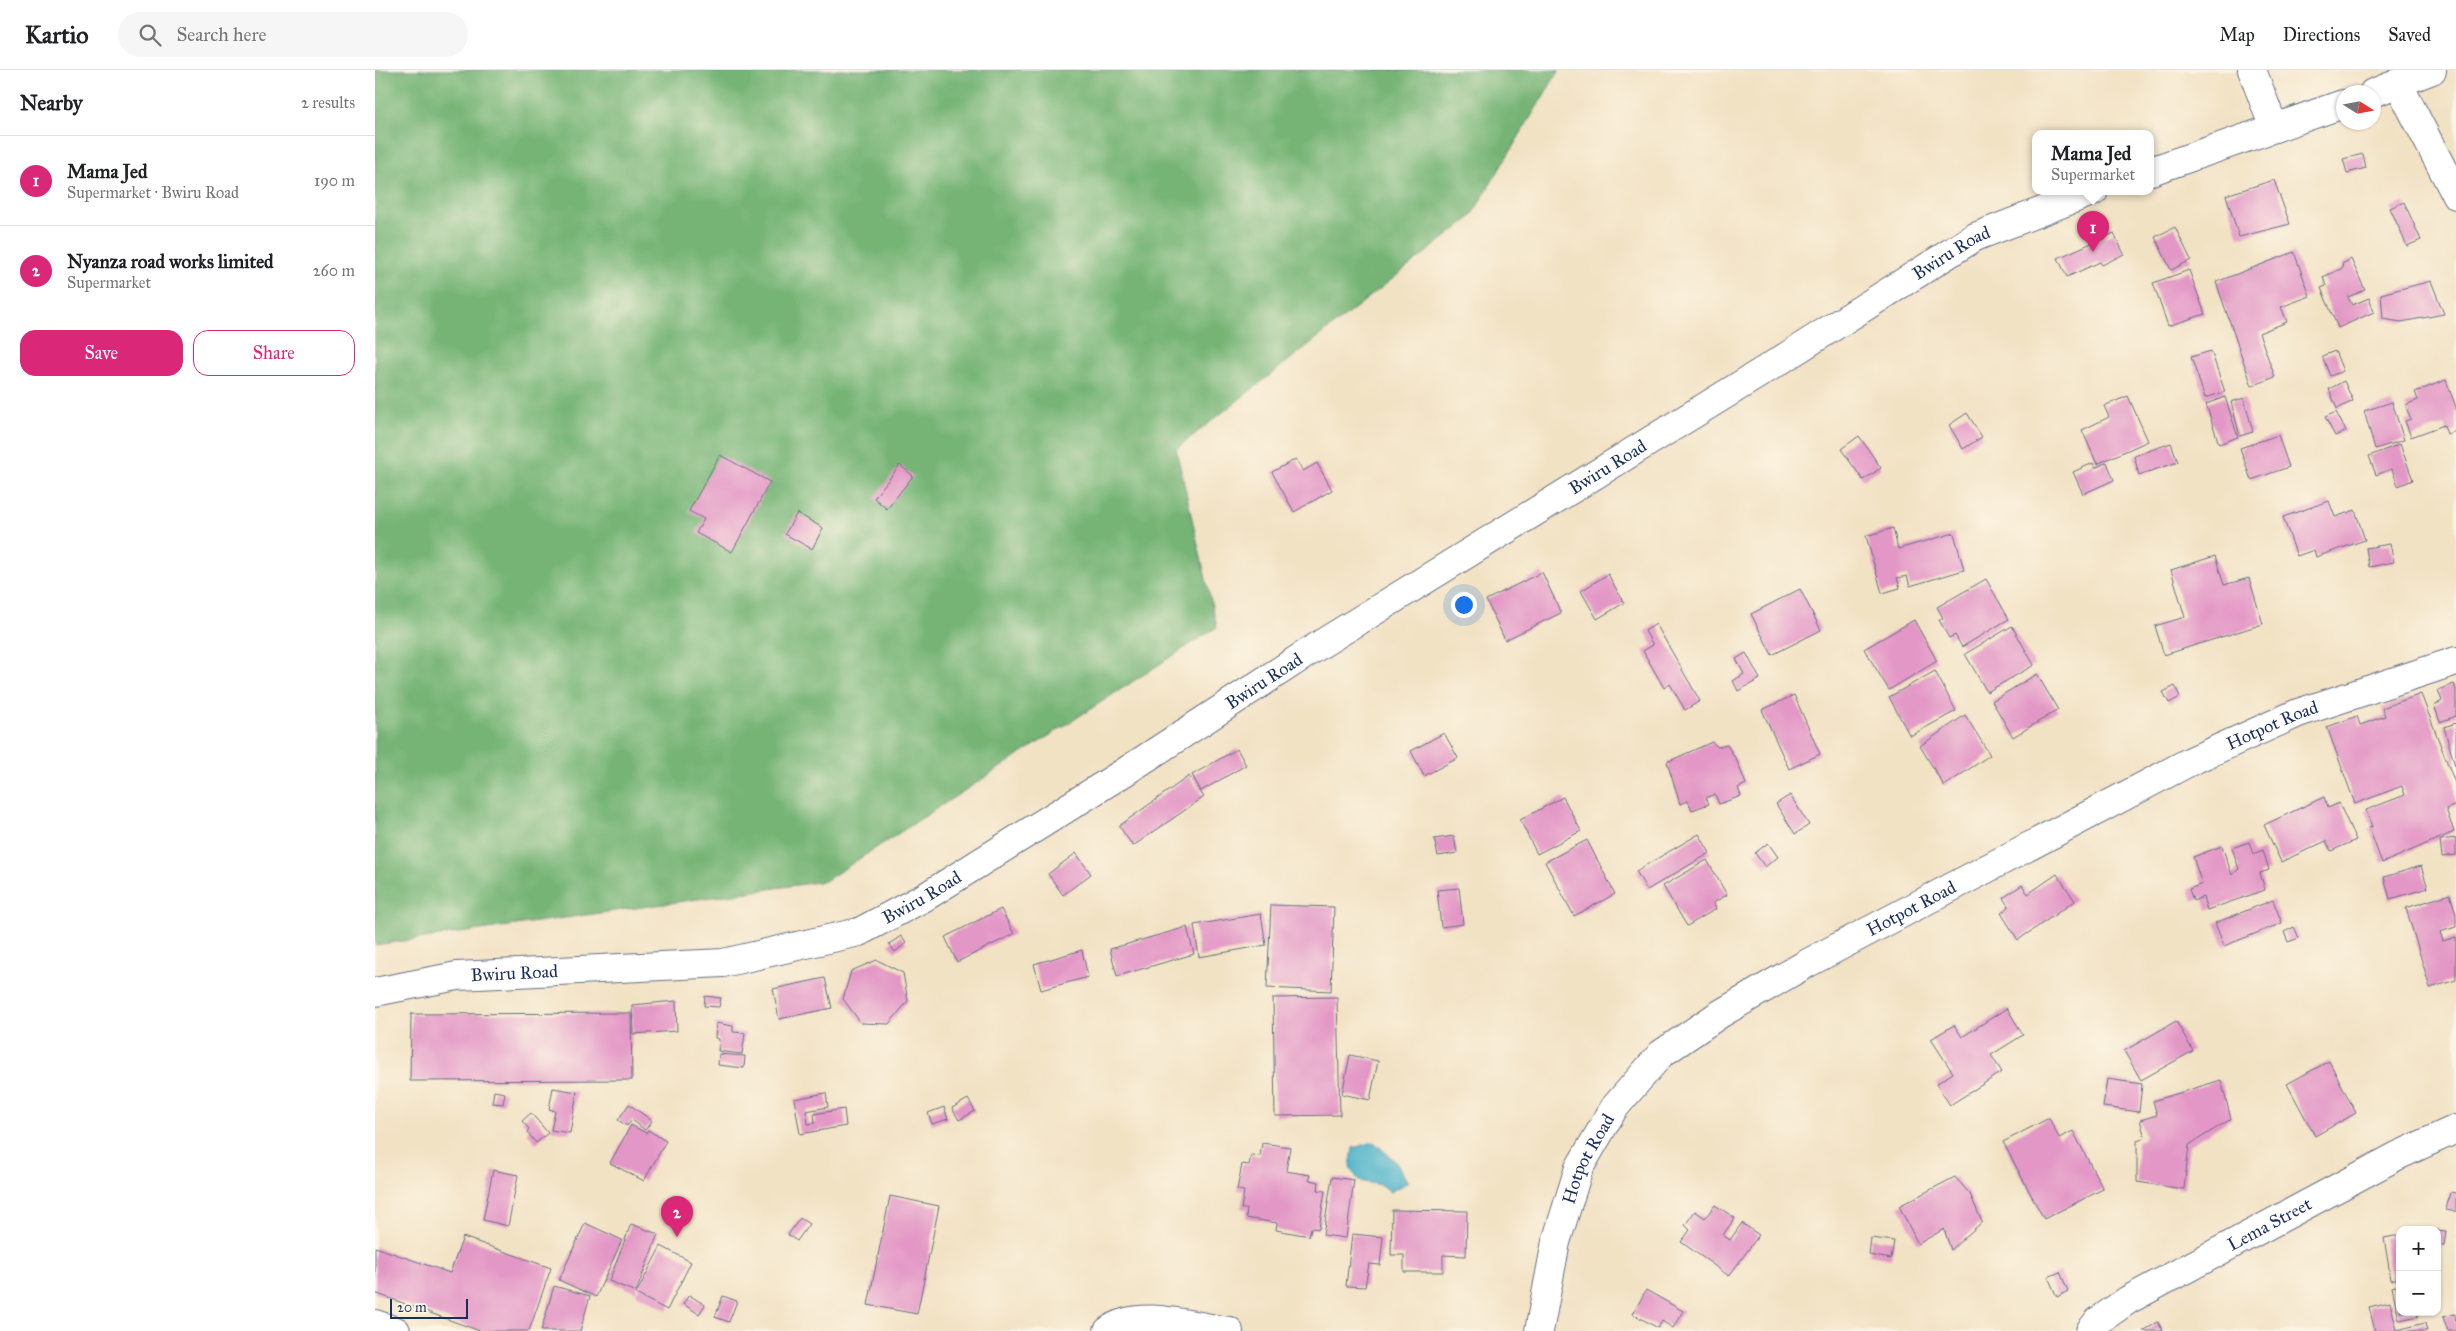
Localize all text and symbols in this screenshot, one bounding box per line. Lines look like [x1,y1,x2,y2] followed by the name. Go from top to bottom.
[118,12,468,57] search box
[25,20,88,50] text: Kartio
[136,21,164,49] icon: search
[176,23,266,46] text: Search here
[2219,24,2255,46] text: Map
[2283,24,2360,46] text: Directions
[2388,24,2431,46] text: Saved
[2336,85,2381,130] north arrow
[20,90,83,116] text: Nearby
[301,93,355,112] text: 2 results
[2032,130,2154,195] popup
[2051,142,2131,165] text: Mama Jed
[67,160,147,183] text: Mama Jed
[2051,165,2135,184] text: Supermarket
[33,171,39,190] text: 1
[314,171,355,190] text: 190 m
[67,183,239,202] text: Supermarket · Bwiru Road
[2077,211,2109,252] pin: 1
[1908,221,1993,285] street label: Bwiru Road
[67,250,274,273] text: Nyanza road works limited
[32,261,40,280] text: 2
[313,261,355,280] text: 260 m
[67,273,151,292] text: Supermarket
[20,330,183,376] button: Save
[193,330,355,376] button: Share
[1565,435,1651,499] street label: Bwiru Road
[1451,592,1477,618] your location
[1221,648,1307,714] street label: Bwiru Road
[2223,696,2321,755] street label: Hotpot Road
[879,866,965,929] street label: Bwiru Road
[1863,876,1960,941] street label: Hotpot Road
[470,960,559,986] street label: Bwiru Road
[1558,1110,1619,1207] street label: Hotpot Road
[2224,1192,2316,1256] street label: Lema Street
[661,1196,693,1237] pin: 2
[2396,1226,2441,1316] map controls
[2396,1226,2441,1271] button: +
[2396,1271,2441,1316] button: −
[390,1296,467,1319] scale bar
[397,1299,427,1316] text: 20 m

